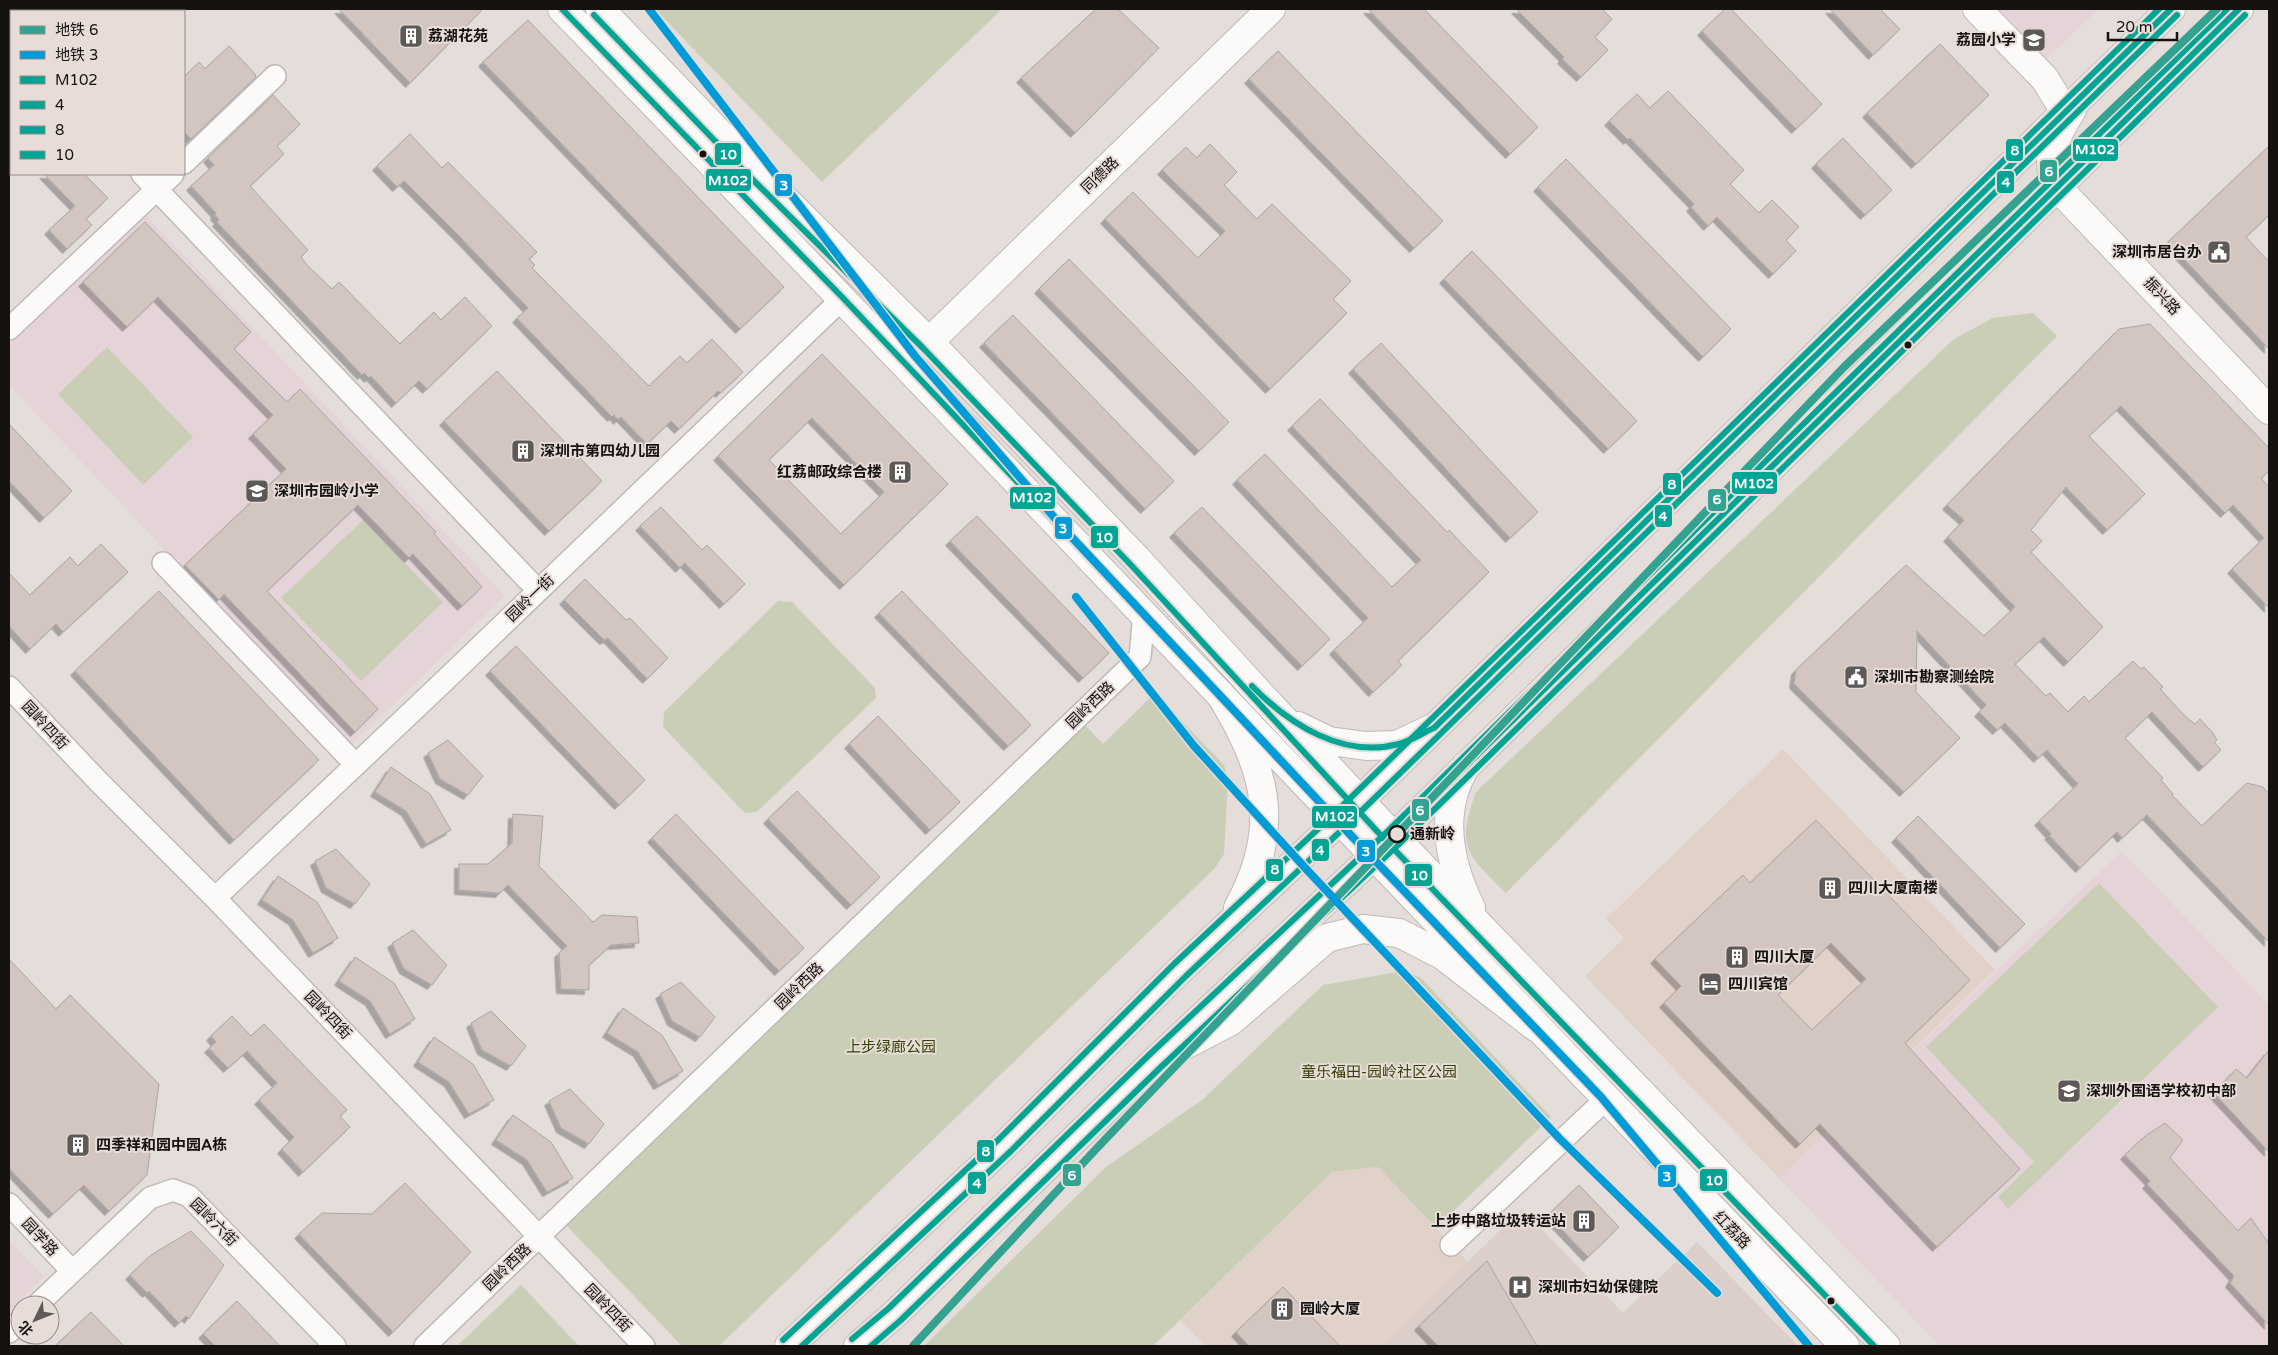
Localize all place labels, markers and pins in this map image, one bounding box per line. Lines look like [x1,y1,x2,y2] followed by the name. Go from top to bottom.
[398,23,424,49] building icon: 荔湖花苑
[428,27,488,45] place label: 荔湖花苑
[2021,27,2047,53] school or university icon: 荔园小学
[1956,31,2016,49] place label: 荔园小学
[698,149,708,159] unlabelled marker
[2206,239,2232,265] public building icon: 深圳市居台办
[2112,243,2202,261] place label: 深圳市居台办
[1903,340,1913,350] unlabelled marker
[510,438,536,464] building icon: 深圳市第四幼儿园
[540,442,660,460] place label: 深圳市第四幼儿园
[887,459,913,485] building icon: 红荔邮政综合楼
[777,463,882,481] place label: 红荔邮政综合楼
[244,478,270,504] school or university icon: 深圳市园岭小学
[274,482,379,500] place label: 深圳市园岭小学
[1843,664,1869,690] public building icon: 深圳市勘察测绘院
[1874,668,1994,686] place label: 深圳市勘察测绘院
[1388,825,1406,843] marker: 通新岭
[1410,825,1455,843] place label: 通新岭
[1817,875,1843,901] building icon: 四川大厦南楼
[1848,879,1938,897] place label: 四川大厦南楼
[1724,944,1750,970] building icon: 四川大厦
[1754,948,1814,966] place label: 四川大厦
[1697,971,1723,997] hotel icon: 四川宾馆
[1728,975,1788,993] place label: 四川宾馆
[2056,1078,2082,1104] school or university icon: 深圳外国语学校初中部
[2086,1082,2236,1100] place label: 深圳外国语学校初中部
[65,1132,91,1158] building icon: 四季祥和园中园A栋
[96,1136,227,1154] place label: 四季祥和园中园A栋
[1571,1208,1597,1234] building icon: 上步中路垃圾转运站
[1431,1212,1566,1230] place label: 上步中路垃圾转运站
[1507,1274,1533,1300] hospital icon: 深圳市妇幼保健院
[1538,1278,1658,1296] place label: 深圳市妇幼保健院
[1269,1296,1295,1322] building icon: 园岭大厦
[1826,1296,1836,1306] unlabelled marker
[1300,1300,1360,1318] place label: 园岭大厦

